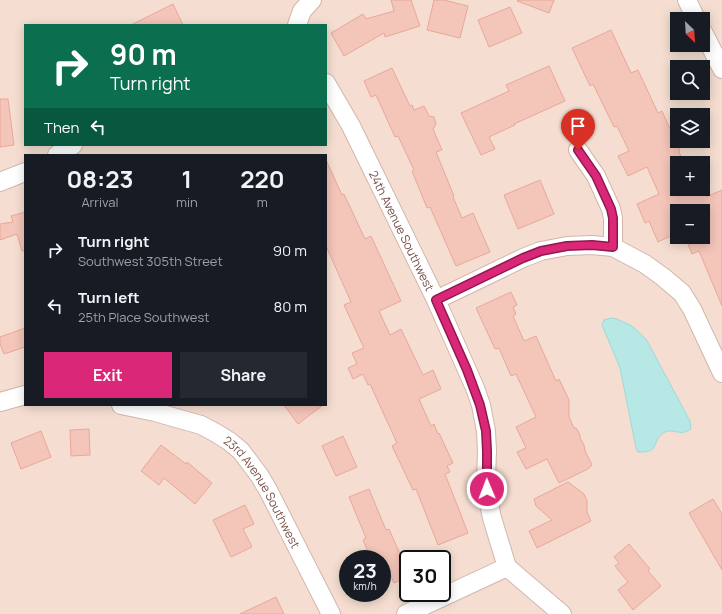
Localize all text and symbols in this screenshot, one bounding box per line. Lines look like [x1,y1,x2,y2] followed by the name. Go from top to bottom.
[670,12,710,52] north arrow
[670,12,710,244] map controls
[110,35,177,73] text: 90 m
[44,40,96,92] icon: right
[670,60,710,100] button: search
[110,71,191,95] text: Turn right
[670,108,710,148] button: layers
[561,109,595,150] pin
[567,115,589,137] icon: arrive
[87,116,109,138] icon: left
[44,117,79,138] text: Then
[670,156,710,196] button: +
[66,162,133,195] text: 08:23
[182,162,192,195] text: 1
[240,162,285,195] text: 220
[365,167,439,294] street label: 24th Avenue Southwest
[81,193,119,211] text: Arrival
[176,193,198,211] text: min
[257,193,268,211] text: m
[670,204,710,244] button: −
[78,231,149,252] text: Turn right
[44,239,66,261] icon: right
[273,240,307,261] text: 90 m
[78,252,223,270] text: Southwest 305th Street
[78,287,140,308] text: Turn left
[44,295,66,317] icon: left
[273,296,307,317] text: 80 m
[78,308,209,326] text: 25th Place Southwest
[44,352,172,398] button: Exit
[180,352,307,398] button: Share
[221,431,305,551] street label: 23rd Avenue Southwest
[466,468,508,510] position arrow
[399,550,451,602] speed limit sign: 30
[353,557,377,584] text: 23
[353,579,377,593] text: km/h

